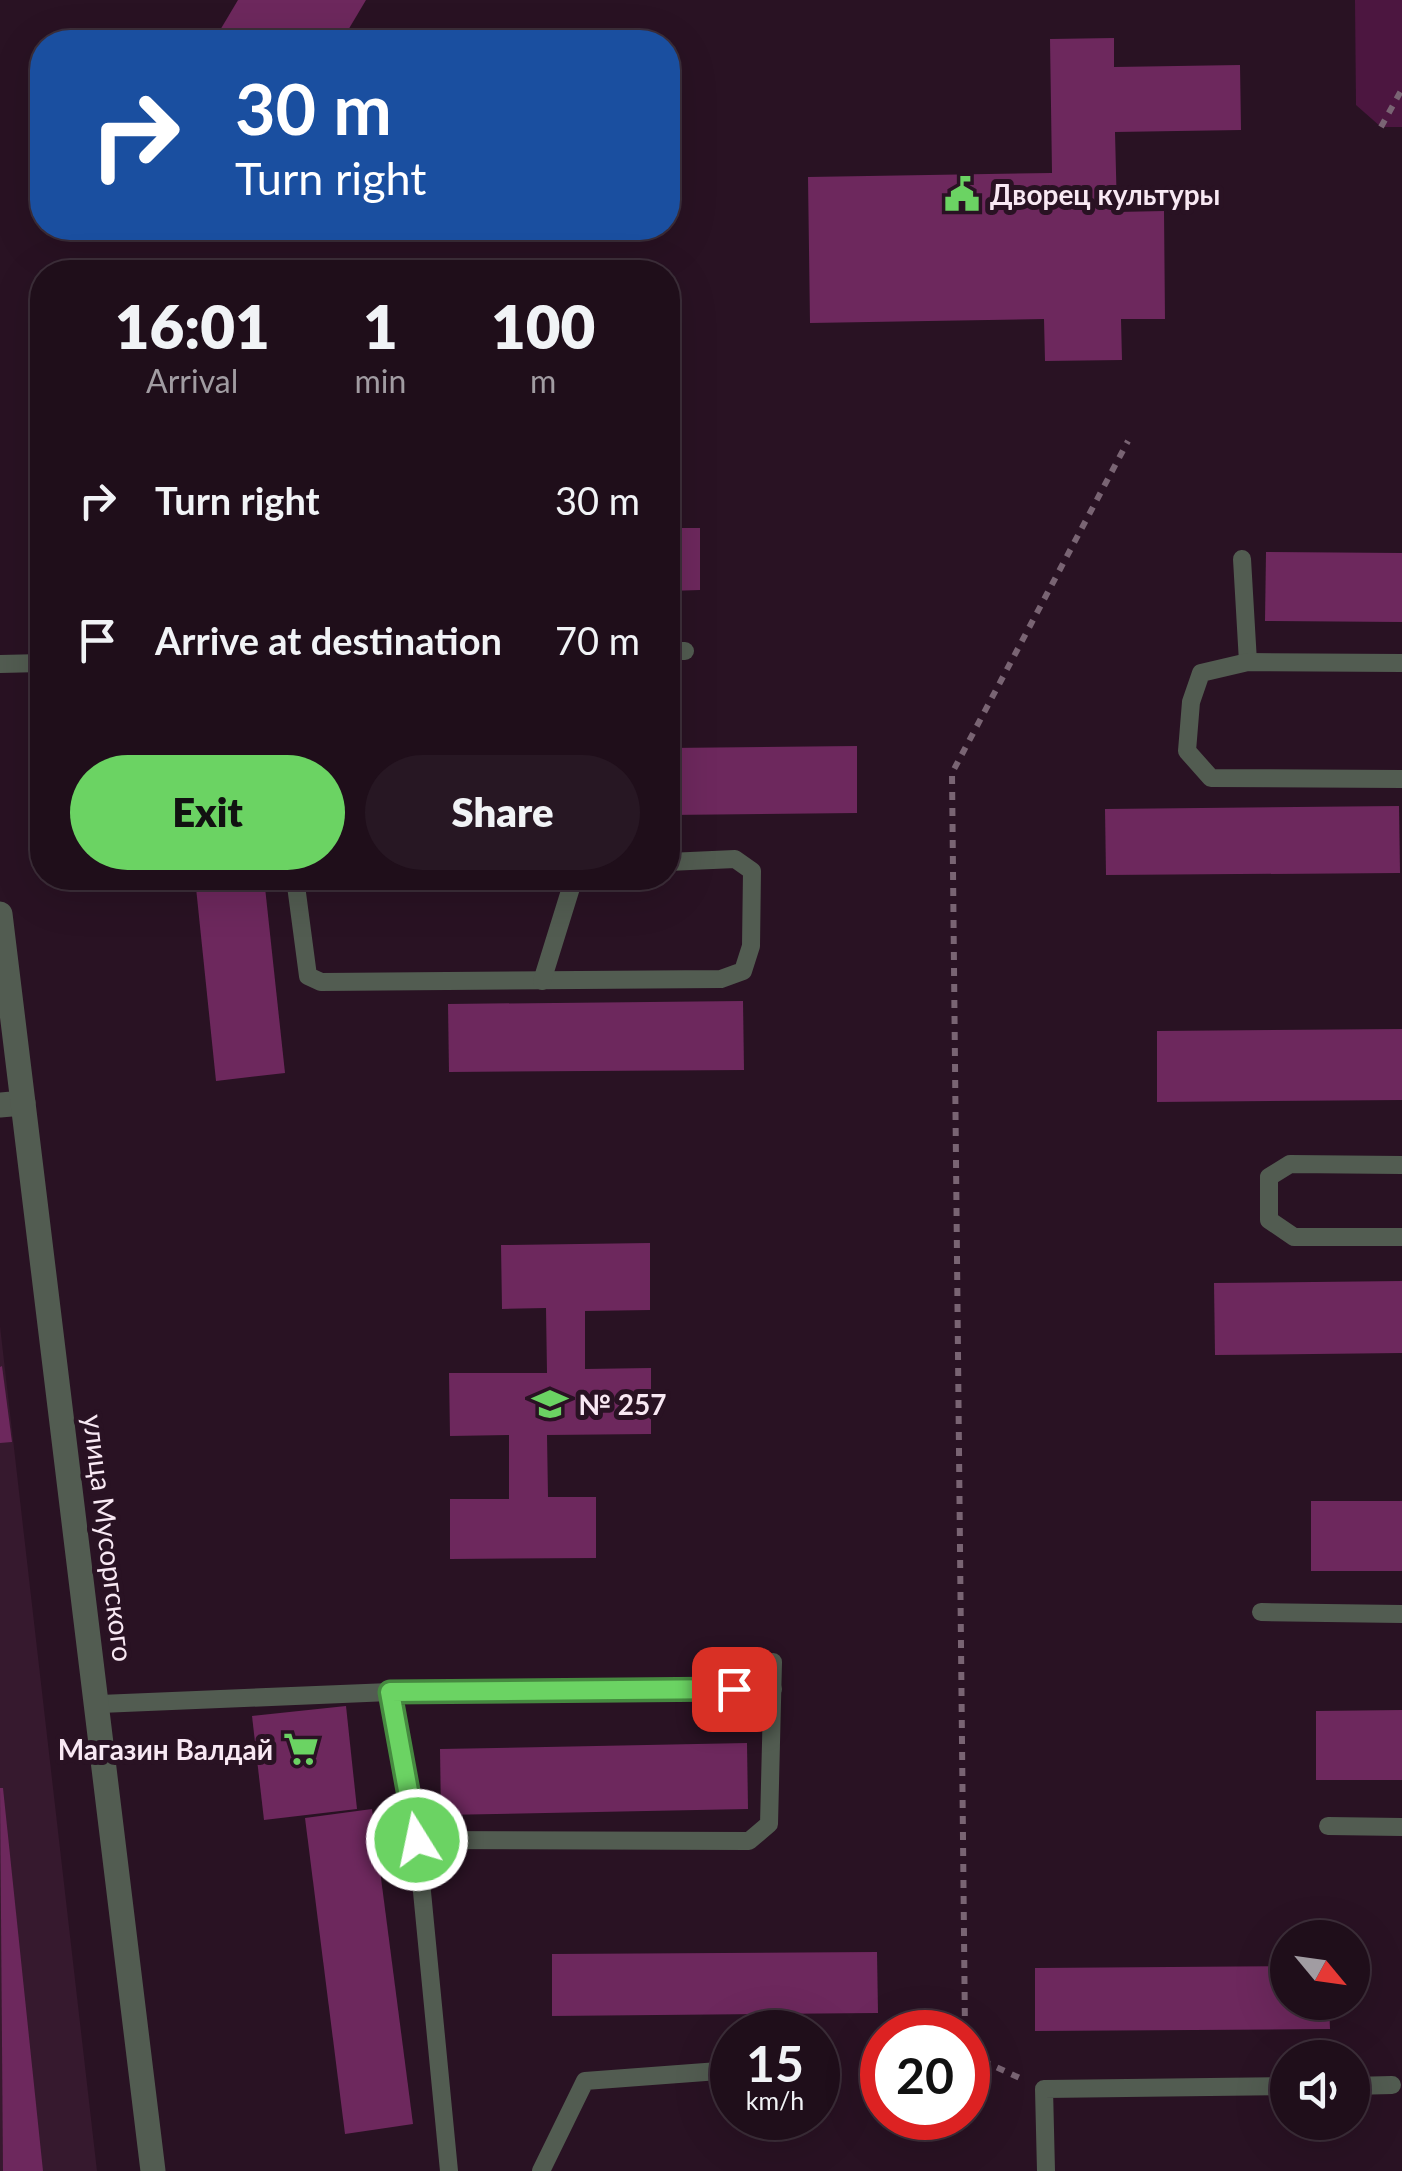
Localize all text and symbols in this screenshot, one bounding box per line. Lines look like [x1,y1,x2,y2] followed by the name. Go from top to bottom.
[235,66,392,150] text: 30 m
[70,70,200,200] icon: right
[235,151,426,205] text: Turn right
[943,175,981,213] public building icon: Дворец культуры
[990,177,1220,211] place label: Дворец культуры
[115,290,270,362] text: 16:01
[363,290,398,362] text: 1
[491,290,595,362] text: 100
[146,361,238,400] text: Arrival
[354,361,406,400] text: min
[530,361,556,400] text: m
[70,473,125,528] icon: right
[155,477,320,523] text: Turn right
[555,477,640,523] text: 30 m
[70,613,125,668] icon: arrive
[155,617,502,663] text: Arrive at destination
[555,617,640,663] text: 70 m
[70,755,345,870] button: Exit
[365,755,640,870] button: Share
[531,1385,569,1423] school or university icon: № 257
[578,1387,666,1421] place label: № 257
[77,1412,141,1664] street label: улица Мусоргского
[692,1647,777,1732] pin
[707,1662,762,1717] icon: arrive
[282,1730,320,1768] supermarket icon: Магазин Валдай
[58,1732,273,1766] place label: Магазин Валдай
[365,1788,469,1892] position arrow
[1270,1920,1370,2020] north arrow
[1270,1920,1370,2140] map controls
[860,2010,990,2140] speed limit sign: 20
[746,2033,804,2093] text: 15
[1270,2040,1370,2140] button: sound
[746,2085,804,2115] text: km/h

